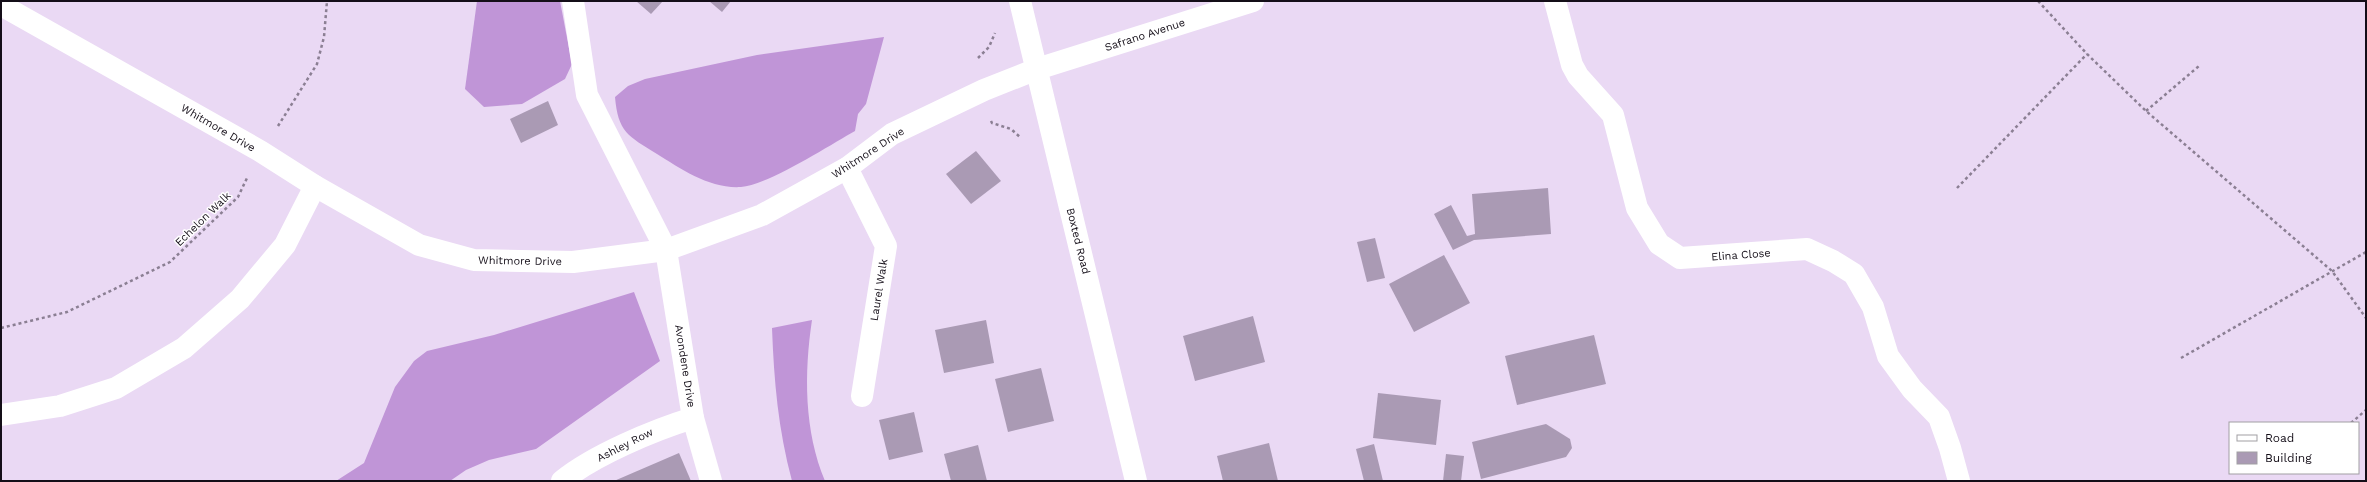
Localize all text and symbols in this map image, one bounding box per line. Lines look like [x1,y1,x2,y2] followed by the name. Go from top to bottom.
[1103,16,1187,54] street label: Safrano Avenue
[178,101,258,155] street label: Whitmore Drive
[829,125,907,181] street label: Whitmore Drive
[172,189,234,249] street label: Echelon Walk
[1063,206,1093,276] street label: Boxted Road
[1711,246,1771,264] street label: Elina Close
[478,254,562,268] street label: Whitmore Drive
[868,258,890,322] street label: Laurel Walk
[672,324,698,408] street label: Avondene Drive
[2229,422,2359,474] legend
[595,425,655,465] street label: Ashley Row
[2265,431,2294,445] text: Road
[2265,451,2312,465] text: Building

